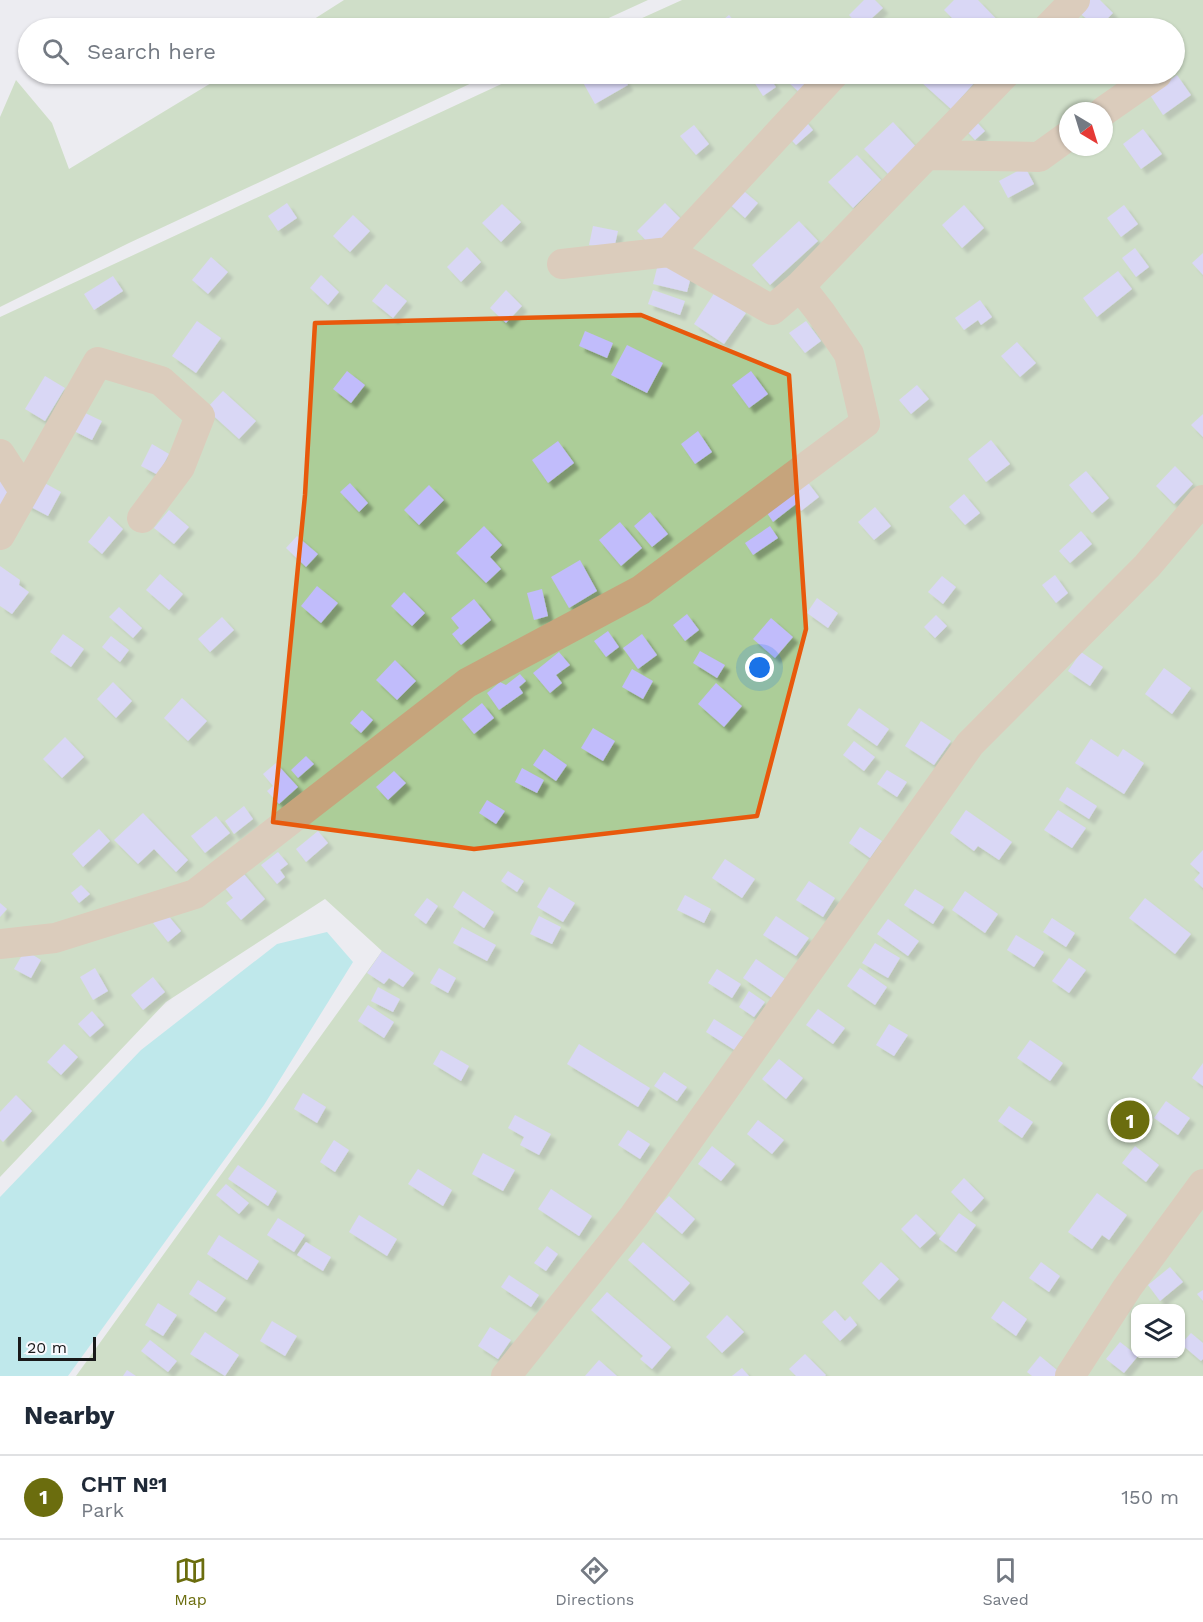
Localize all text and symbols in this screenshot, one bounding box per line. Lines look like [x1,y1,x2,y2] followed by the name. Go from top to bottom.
[18,18,1185,84] search box
[39,35,72,68] icon: search
[87,39,216,64] text: Search here
[1059,102,1113,156] north arrow
[745,653,774,682] your location
[1110,1098,1150,1142] pin: 1
[1131,1304,1185,1358] map controls
[1131,1304,1185,1358] button: layers
[18,1334,96,1362] scale bar
[27,1338,67,1357] text: 20 m
[24,1400,115,1430] text: Nearby
[81,1472,168,1497] text: СНТ №1
[39,1485,48,1509] text: 1
[1121,1485,1179,1509] text: 150 m
[81,1498,124,1522] text: Park
[174,1554,207,1609] tab: Map
[555,1554,634,1609] tab: Directions
[982,1554,1029,1609] tab: Saved

